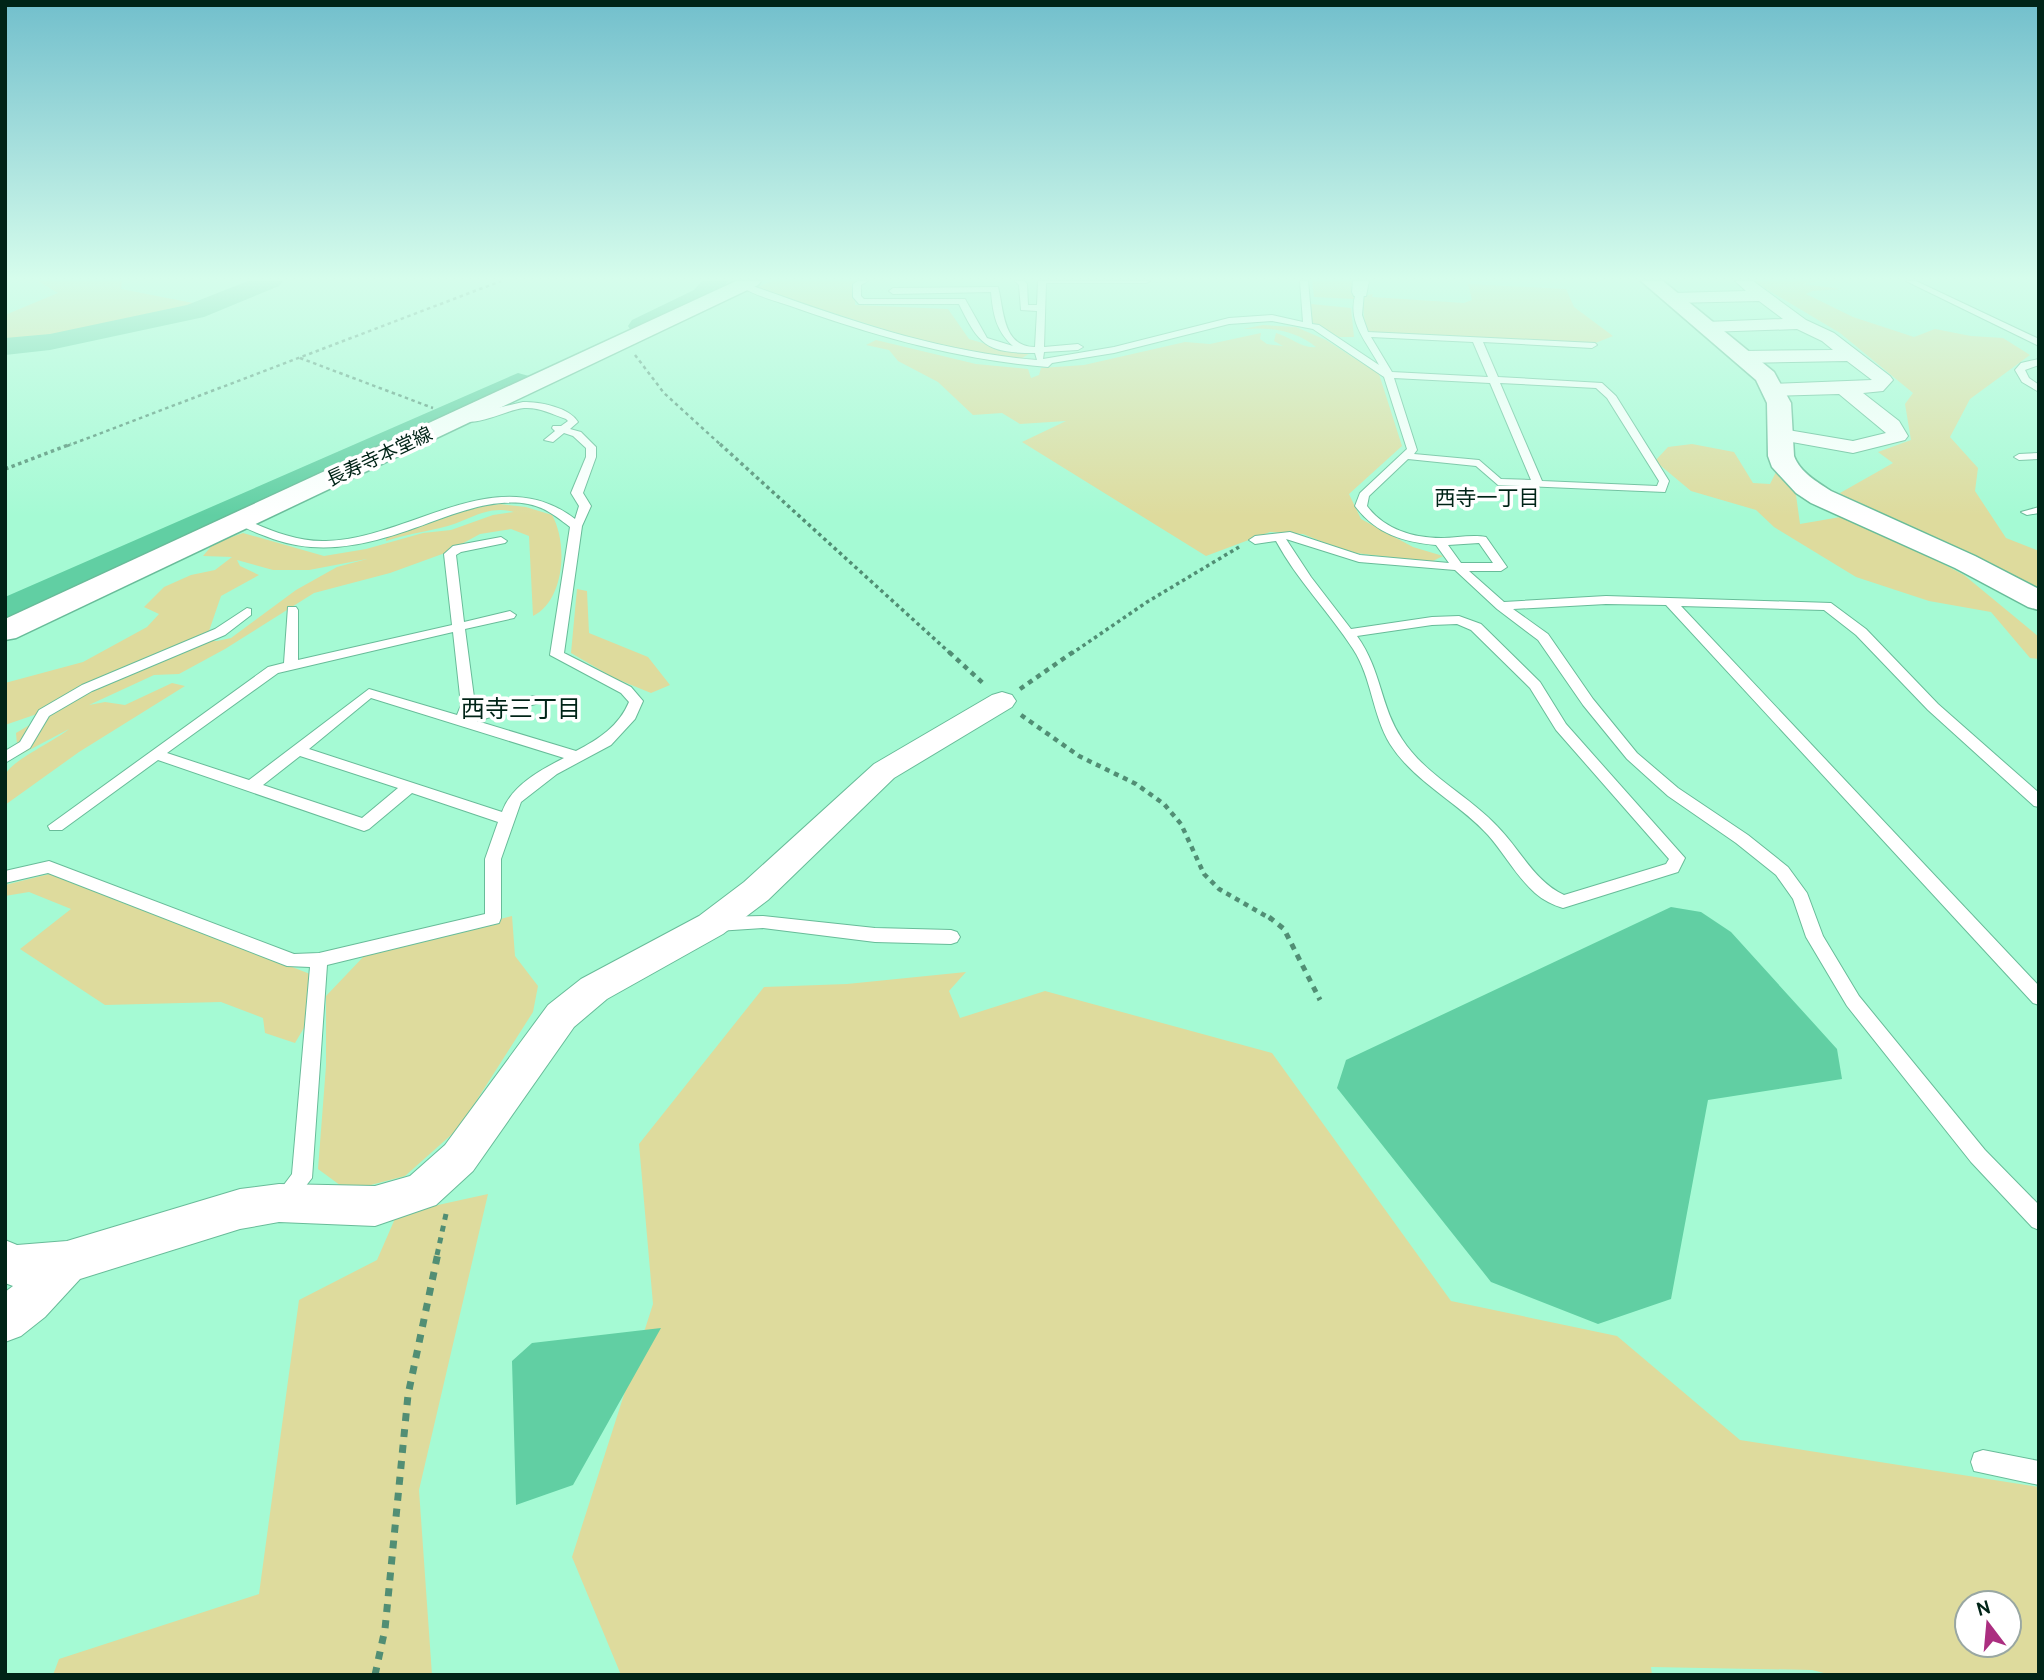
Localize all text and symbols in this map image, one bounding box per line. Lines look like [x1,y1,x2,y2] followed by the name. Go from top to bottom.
[323,422,436,491] street label: 長寿寺本堂線
[1435,485,1540,510] district label: 西寺一丁目
[461,694,581,723] district label: 西寺三丁目
[1953,1589,2023,1659] north arrow
[1974,1595,1993,1621] text: N

